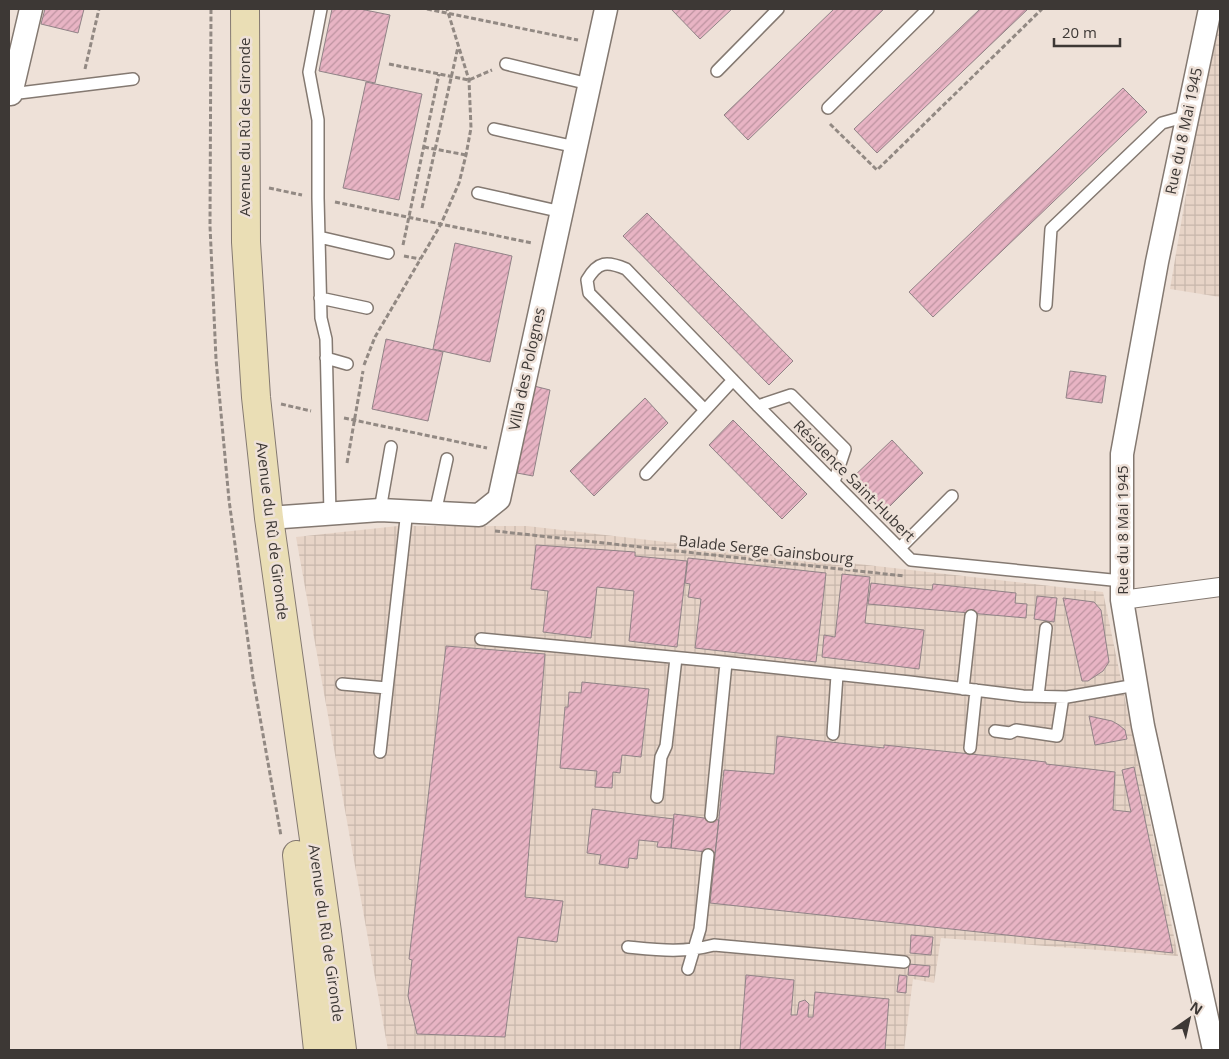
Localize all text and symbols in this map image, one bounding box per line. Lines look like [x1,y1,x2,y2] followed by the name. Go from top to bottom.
[1054,15,1120,47] scale bar
[1062,22,1097,42] text: 20 m
[234,38,254,216] street label: Avenue du Rû de Gironde
[1160,65,1206,196] street label: Rue du 8 Mai 1945
[503,306,549,432] street label: Villa des Polognes
[790,415,920,545] street label: Résidence Saint-Hubert
[252,441,294,621] street label: Avenue du Rû de Gironde
[1112,465,1132,595] street label: Rue du 8 Mai 1945
[678,530,855,568] street label: Balade Serge Gainsbourg
[305,843,349,1023] street label: Avenue du Rû de Gironde
[1164,994,1214,1044] north arrow
[1187,997,1207,1019] text: N

